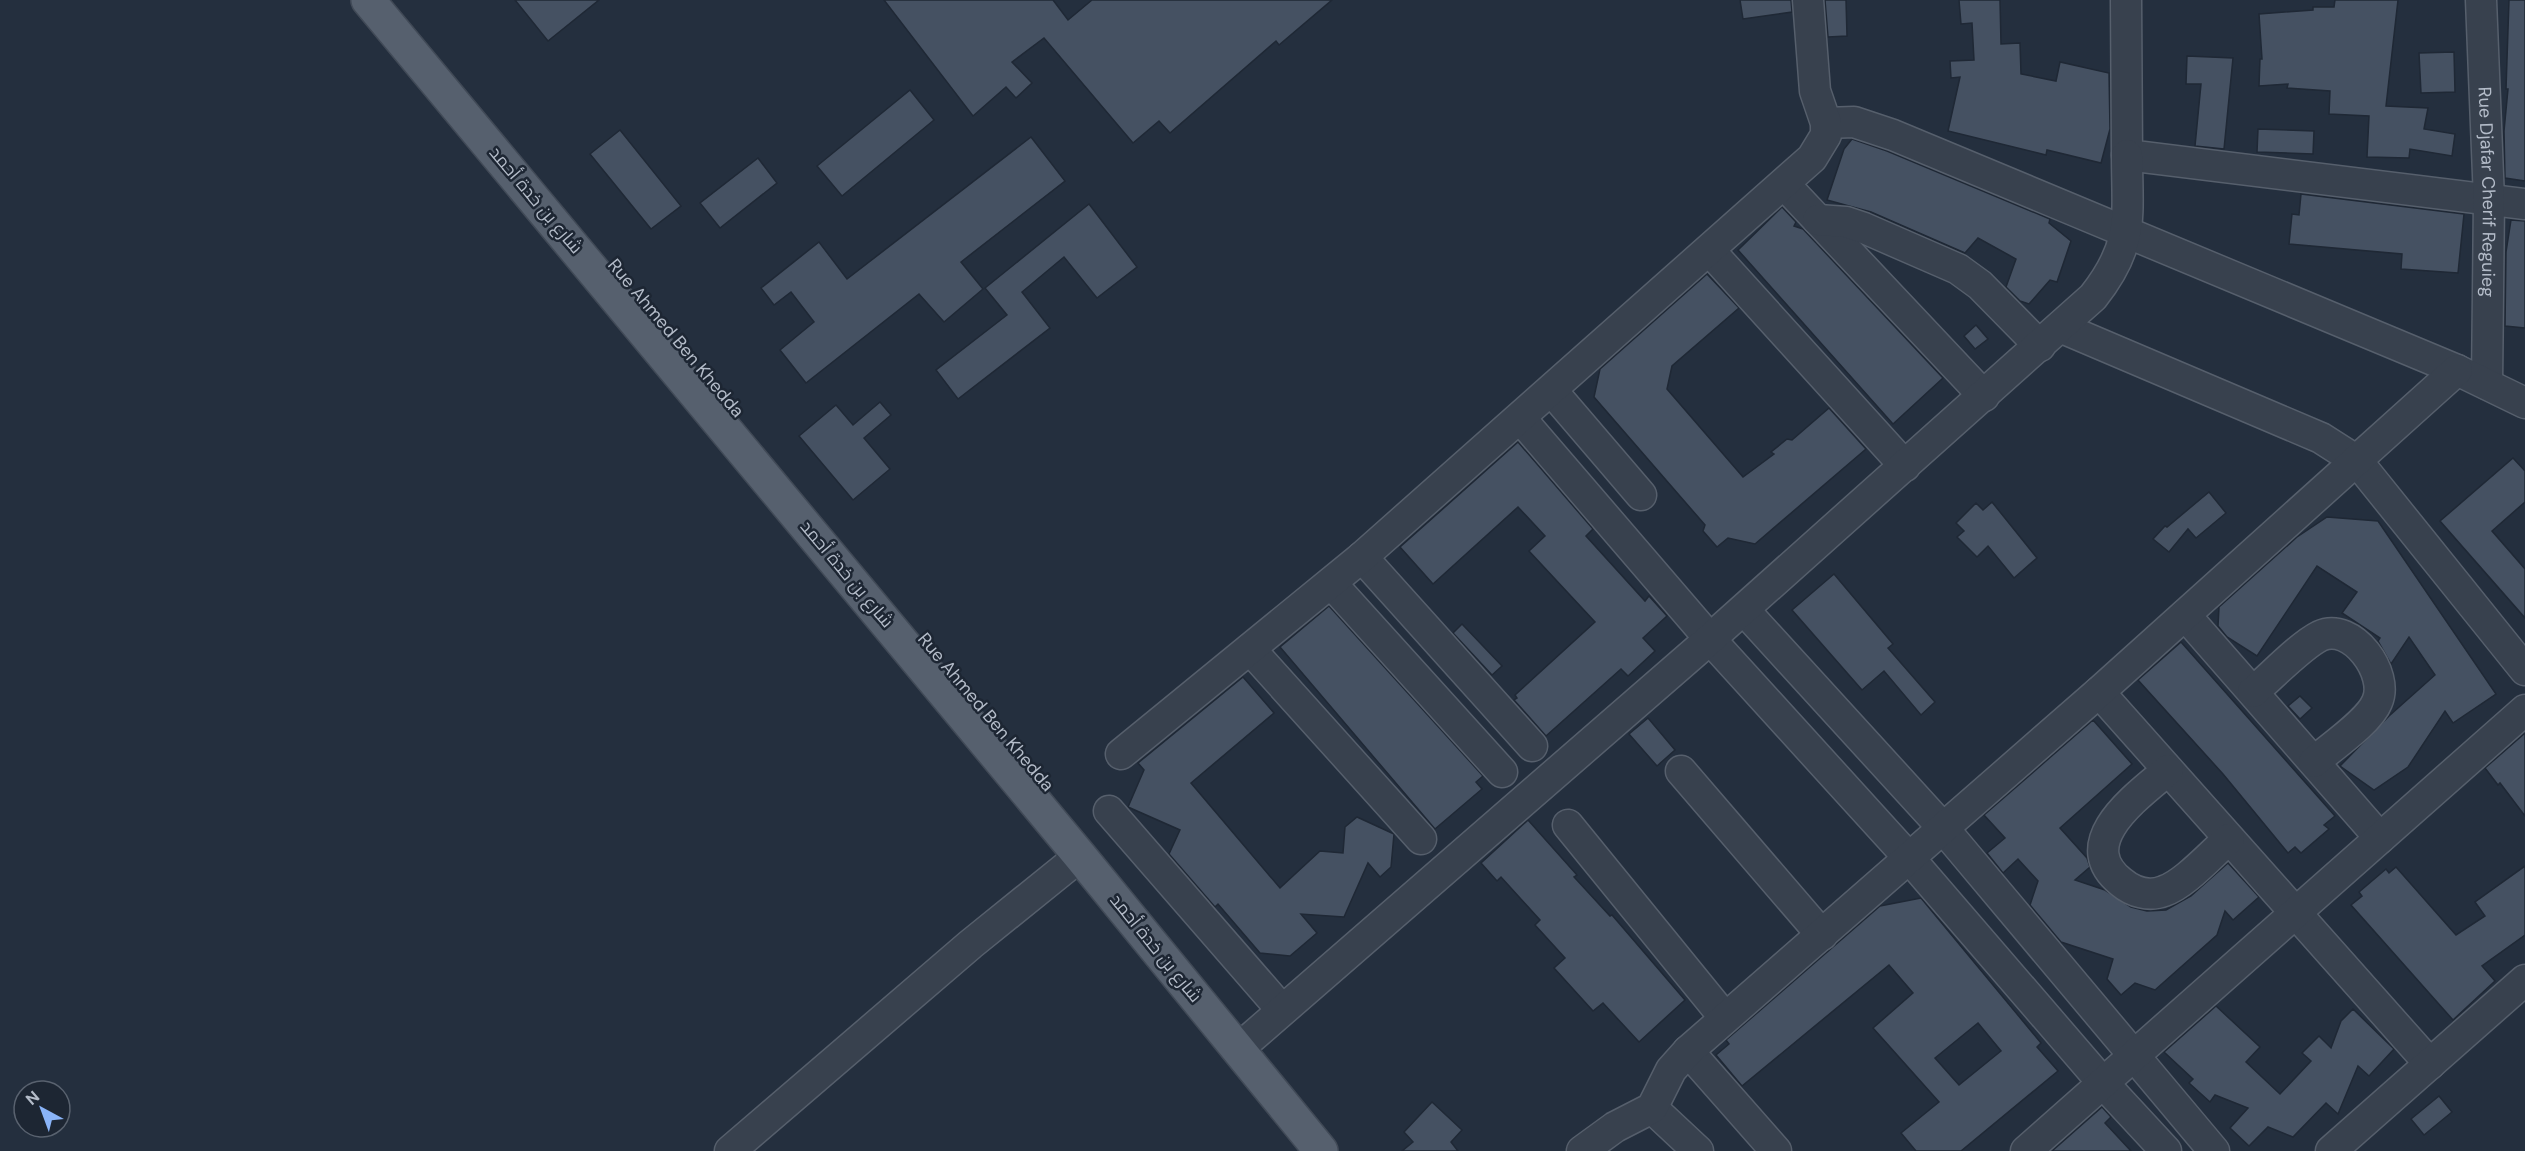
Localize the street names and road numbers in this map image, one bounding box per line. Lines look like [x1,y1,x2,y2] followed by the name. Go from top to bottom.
[2472,86,2501,297] street label: Rue Djafar Cherif Reguieg
[484,141,588,259] street label: شارع بن خدة أحمد
[602,254,750,422] street label: Rue Ahmed Ben Khedda
[795,515,899,633] street label: شارع بن خدة أحمد
[912,628,1060,796] street label: Rue Ahmed Ben Khedda
[1105,889,1207,1007] street label: شارع بن خدة أحمد

